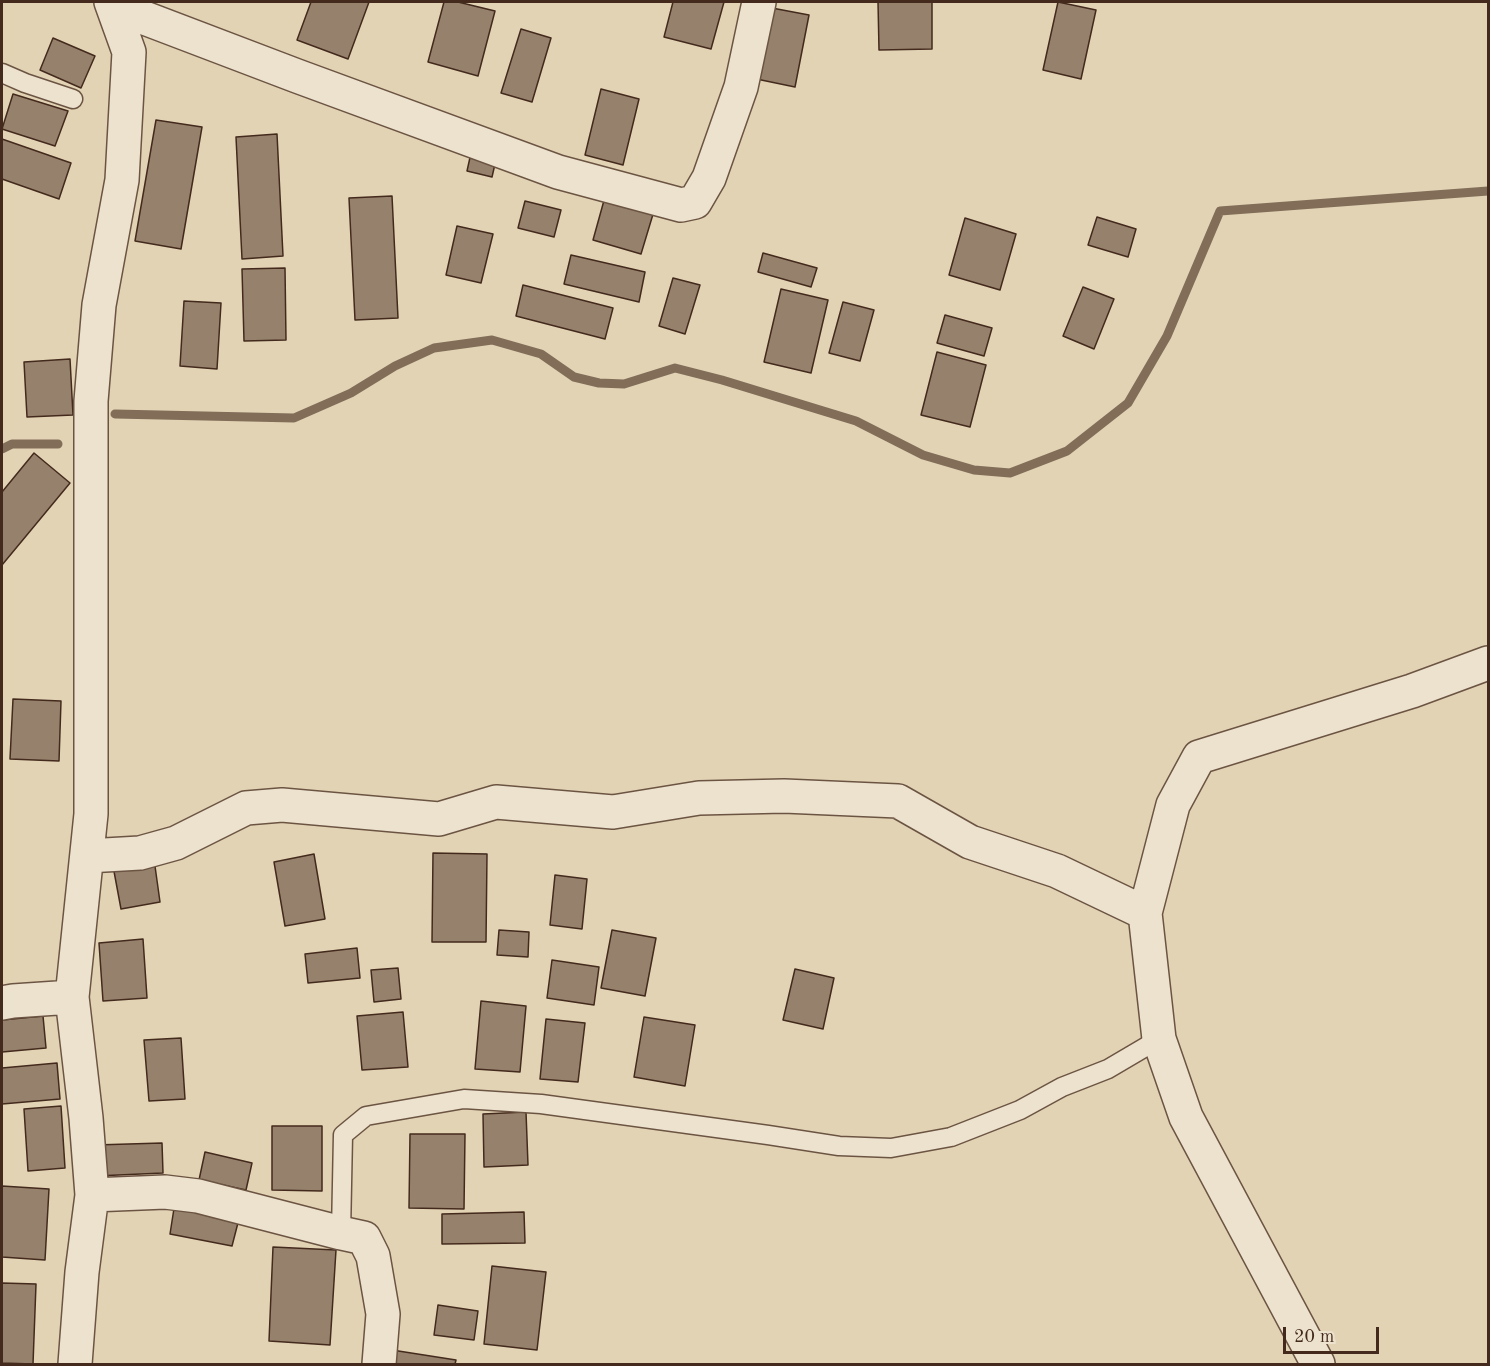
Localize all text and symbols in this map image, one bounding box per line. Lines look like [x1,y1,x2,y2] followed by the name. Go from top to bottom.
[1286,1315,1382,1353] scale bar
[1294,1328,1334,1346] text: 20 m

